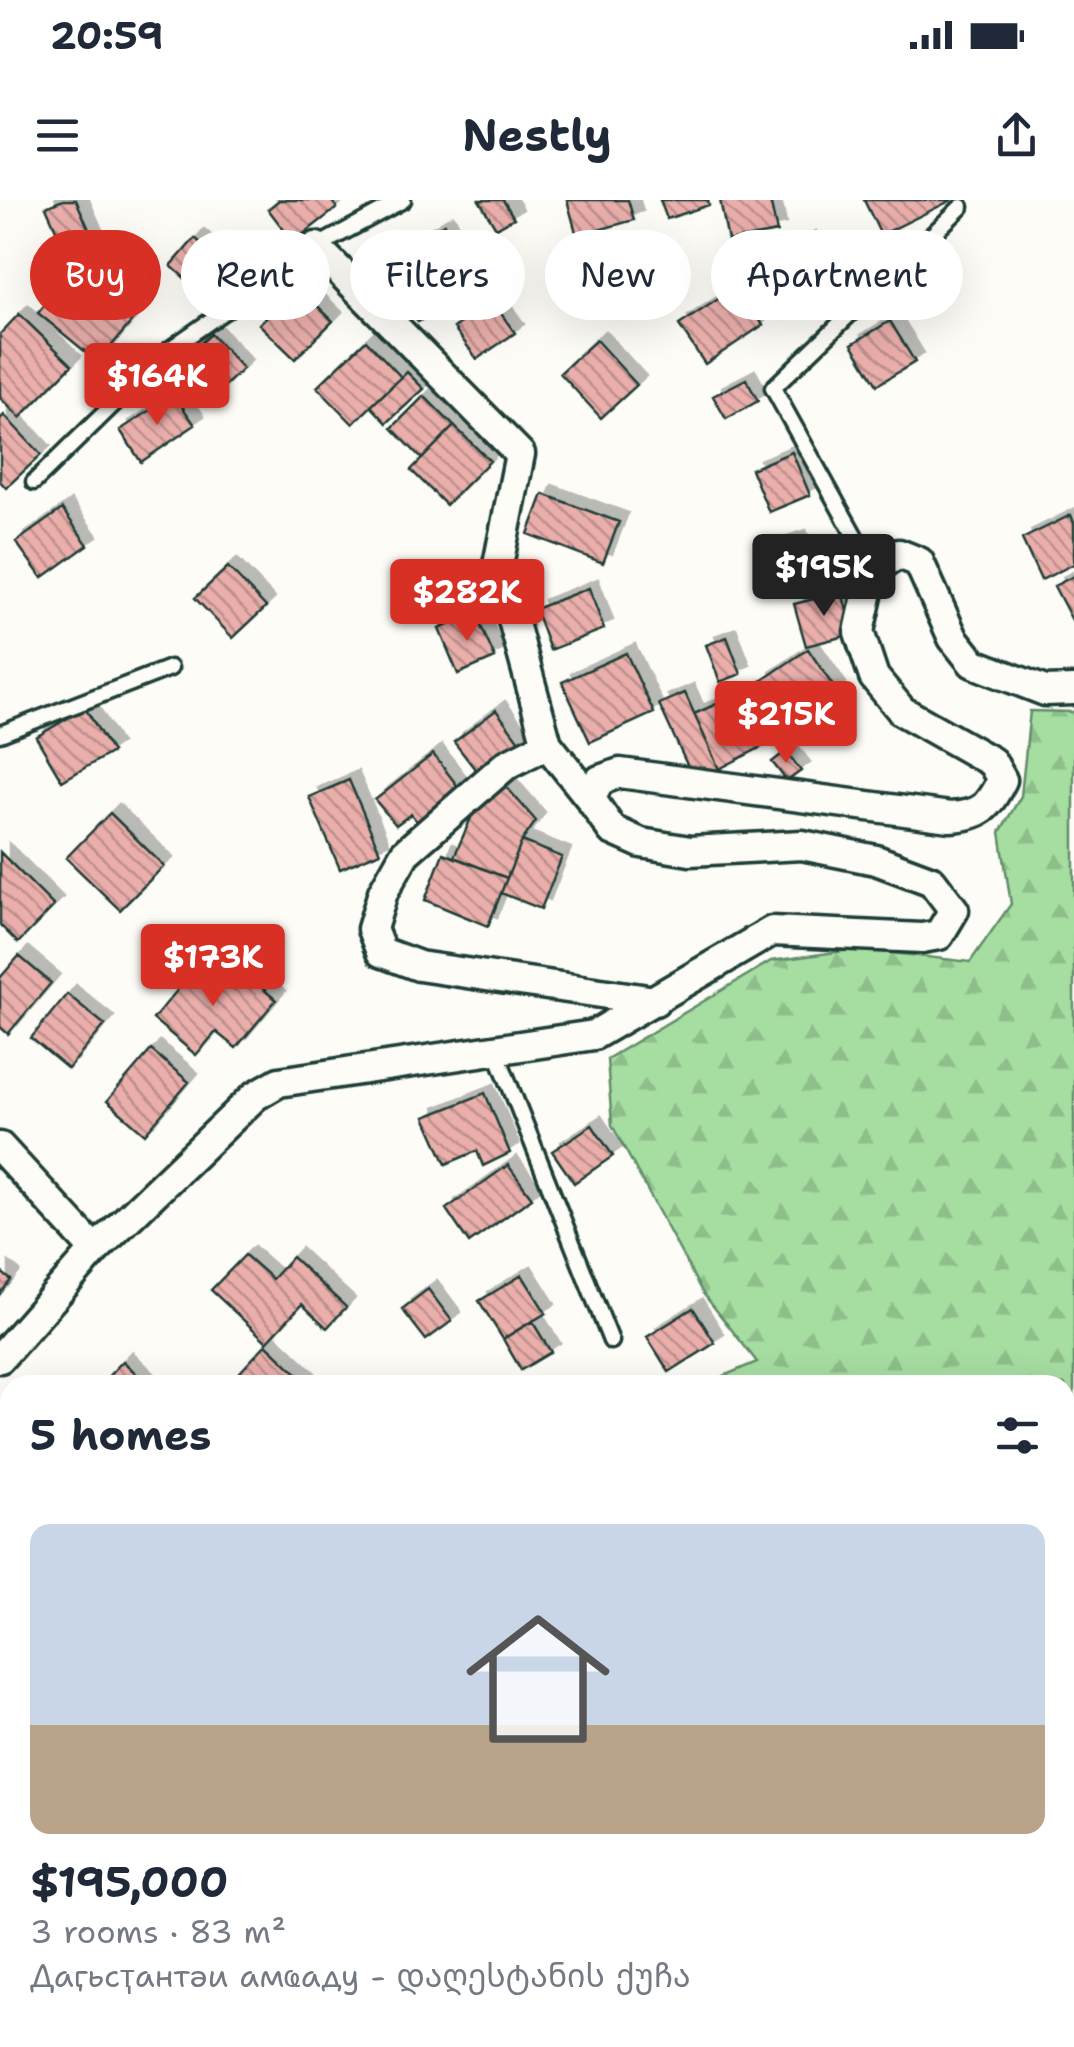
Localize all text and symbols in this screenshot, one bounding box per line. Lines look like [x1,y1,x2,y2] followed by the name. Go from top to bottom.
[50,10,163,61] text: 20:59
[462,105,612,165] text: Nestly
[30,108,85,163] icon: menu
[989,108,1044,163] icon: share
[30,230,161,320] chip: Buy
[181,230,330,320] chip: Rent
[350,230,525,320] chip: Filters
[545,230,691,320] chip: New
[711,230,963,320] chip: Apartment
[87,343,227,428] pin: $164K
[106,354,208,397] text: $164K
[754,534,894,619] pin: $195K
[774,545,874,588] text: $195K
[397,559,537,644] pin: $282K
[412,570,522,613] text: $282K
[716,681,856,766] pin: $215K
[737,692,835,735] text: $215K
[143,924,283,1009] pin: $173K
[163,935,263,978] text: $173K
[30,1407,211,1463] text: 5 homes
[990,1408,1045,1463] icon: filters
[448,1589,628,1769] icon: home
[30,1854,228,1910] text: $195,000
[30,1910,286,1953] text: 3 rooms · 83 m²
[30,1954,691,1997] text: Даӷьсҭантәи амҩаду - დაღესტანის ქუჩა

